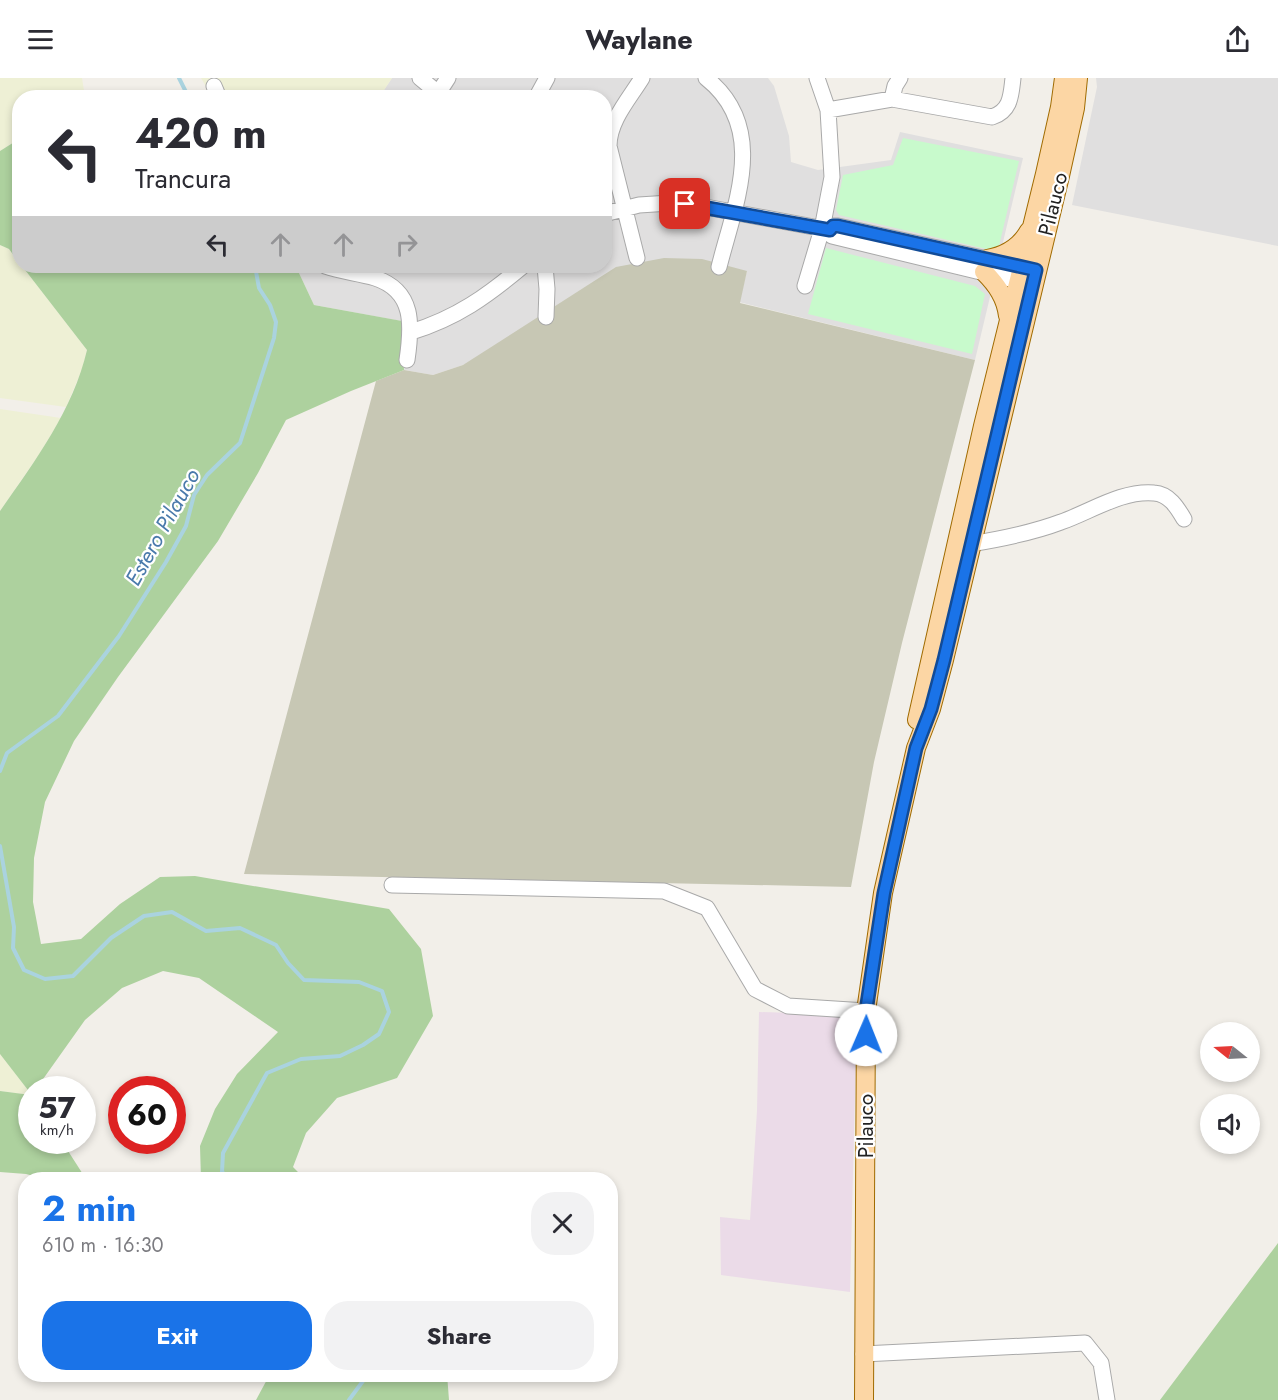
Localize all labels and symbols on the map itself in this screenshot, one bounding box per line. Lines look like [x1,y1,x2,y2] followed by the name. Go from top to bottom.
[1031,169,1075,239] street label: Pilauco
[659,178,710,229] pin
[117,462,207,591] water label: Estero Pilauco
[834,1003,898,1067] position arrow
[1200,1022,1260,1082] north arrow
[108,1076,186,1154] speed limit sign: 60
[851,1094,881,1158] street label: Pilauco

